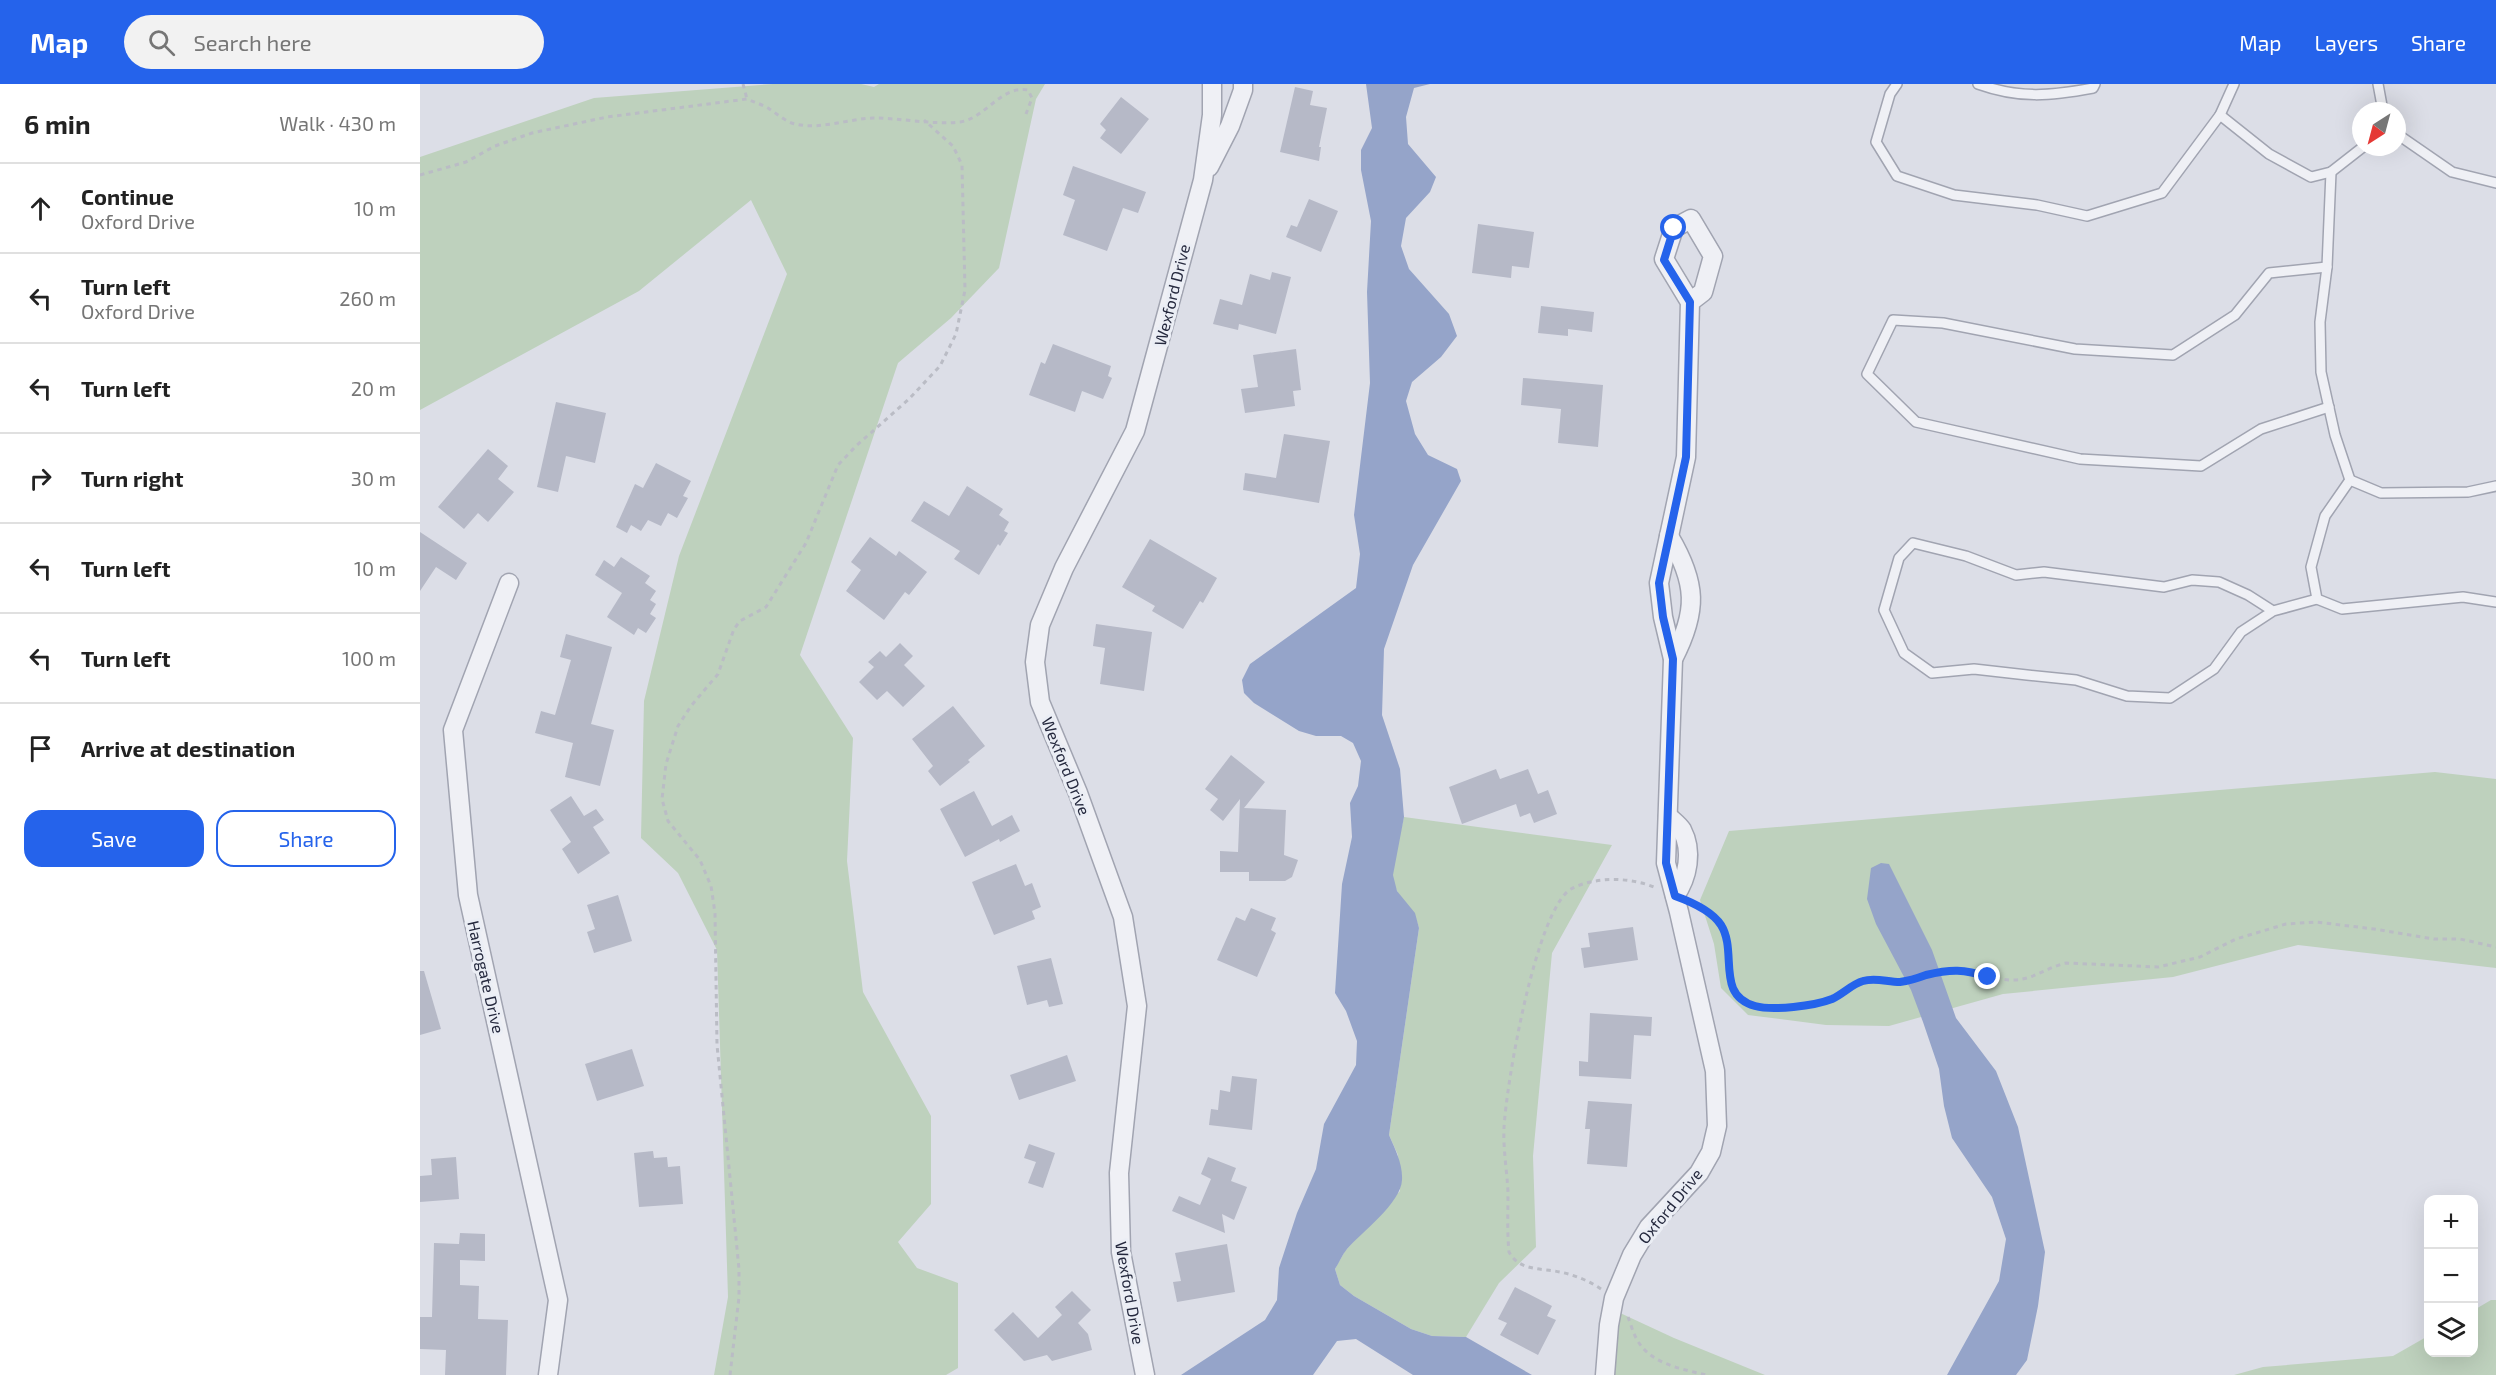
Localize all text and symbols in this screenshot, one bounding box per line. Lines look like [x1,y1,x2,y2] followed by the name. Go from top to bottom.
[124,15,544,69] search box
[30,25,88,59] text: Map
[145,26,178,59] icon: search
[193,29,312,55] text: Search here
[2239,30,2281,55] text: Map
[2314,30,2378,55] text: Layers
[2411,30,2466,55] text: Share
[2352,102,2406,156] north arrow
[24,108,91,139] text: 6 min
[279,111,396,135] text: Walk · 430 m
[81,183,174,209] text: Continue
[24,192,57,225] icon: ahead
[354,196,396,220] text: 10 m
[81,209,195,233] text: Oxford Drive
[1660,214,1686,240] route start
[1150,242,1193,348] street label: Wexford Drive
[81,273,170,299] text: Turn left
[24,282,57,315] icon: left
[339,286,396,310] text: 260 m
[81,299,195,323] text: Oxford Drive
[24,372,57,405] icon: left
[81,375,170,401] text: Turn left
[351,376,396,400] text: 20 m
[24,462,57,495] icon: right
[81,465,183,491] text: Turn right
[351,466,396,490] text: 30 m
[24,552,57,585] icon: left
[81,555,170,581] text: Turn left
[354,556,396,580] text: 10 m
[24,642,57,675] icon: left
[81,645,170,671] text: Turn left
[342,646,396,670] text: 100 m
[1038,714,1095,818] street label: Wexford Drive
[24,732,57,765] icon: arrive
[81,735,295,761] text: Arrive at destination
[24,810,204,867] button: Save
[216,810,396,867] button: Share
[464,919,509,1035] street label: Harrogate Drive
[1974,963,2000,989] route end
[1634,1164,1706,1247] street label: Oxford Drive
[2424,1195,2478,1357] map controls
[2424,1195,2478,1249] button: +
[1112,1240,1149,1346] street label: Wexford Drive
[2424,1249,2478,1303] button: −
[2424,1303,2478,1357] button: layers

